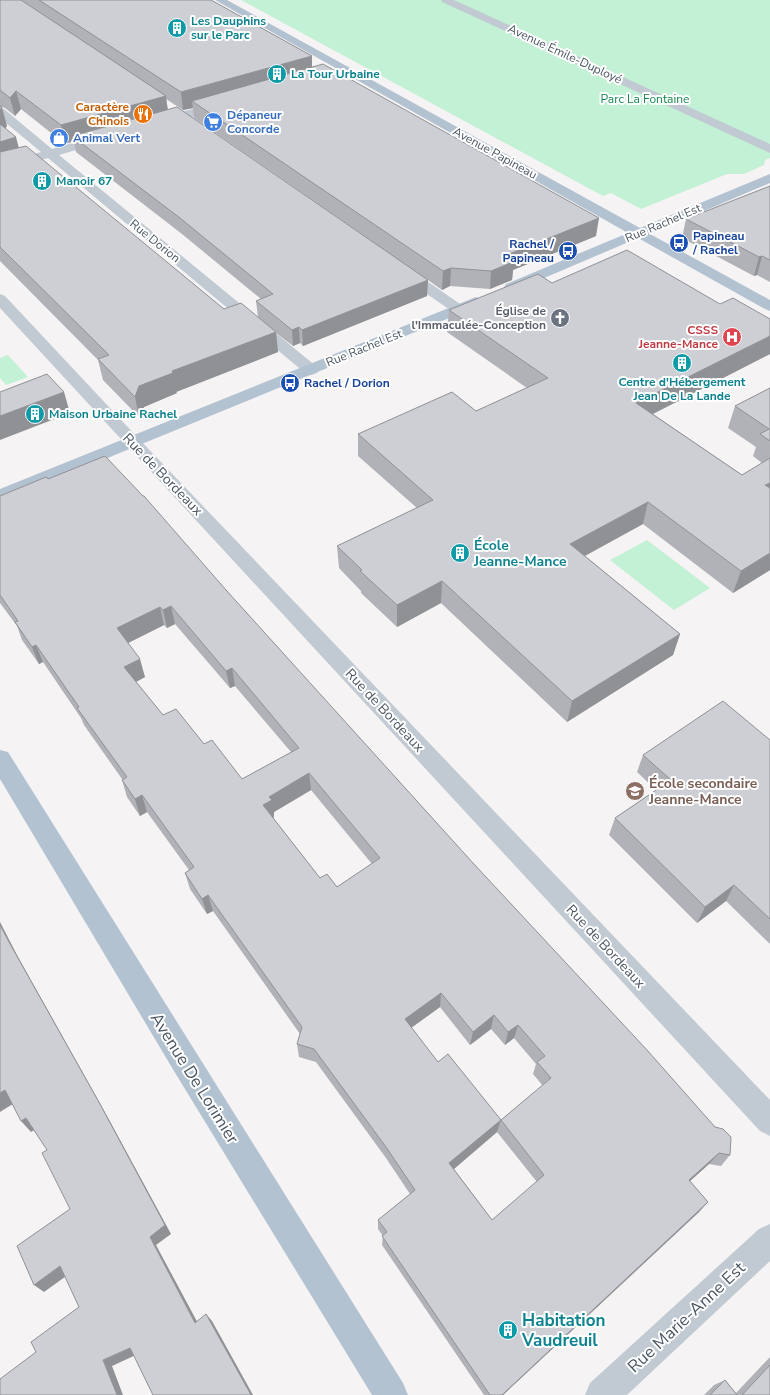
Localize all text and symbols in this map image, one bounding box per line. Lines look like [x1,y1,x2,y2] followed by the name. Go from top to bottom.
[191,13,266,43] place label: Les Dauphins sur le Parc
[166,17,188,39] building icon: Les Dauphins sur le Parc
[505,20,625,88] street label: Avenue Émile-Duployé
[266,63,288,85] building icon: La Tour Urbaine
[291,66,380,82] place label: La Tour Urbaine
[601,91,689,107] park label: Parc La Fontaine
[75,99,129,129] place label: Caractère Chinois
[132,103,154,125] restaurant icon: Caractère Chinois
[227,107,282,137] place label: Dépaneur Concorde
[202,111,224,133] supermarket icon: Dépaneur Concorde
[450,123,540,183] street label: Avenue Papineau
[48,127,70,149] shop icon: Animal Vert
[73,130,141,146] place label: Animal Vert
[31,170,53,192] building icon: Manoir 67
[56,173,112,189] place label: Manoir 67
[623,200,704,246] street label: Rue Rachel Est
[127,216,183,266] street label: Rue Dorion
[692,228,744,258] place label: Papineau / Rachel
[668,232,690,254] bus stop icon: Papineau / Rachel
[503,236,554,266] place label: Rachel / Papineau
[557,240,579,262] bus stop icon: Rachel / Papineau
[412,303,546,333] place label: Église de l'Immaculée-Conception
[549,307,571,329] church icon: Église de l'Immaculée-Conception
[638,322,718,352] place label: CSSS Jeanne-Mance
[324,325,405,371] street label: Rue Rachel Est
[721,326,743,348] hospital icon: CSSS Jeanne-Mance
[671,352,693,374] building icon: Centre d'Hébergement Jean De La Lande
[279,372,301,394] bus stop icon: Rachel / Dorion
[619,374,746,404] place label: Centre d'Hébergement Jean De La Lande
[304,375,390,391] place label: Rachel / Dorion
[24,403,46,425] building icon: Maison Urbaine Rachel
[49,406,177,422] place label: Maison Urbaine Rachel
[118,429,207,520] street label: Rue de Bordeaux
[473,536,567,571] place label: École Jeanne-Mance
[449,542,471,564] building icon: École Jeanne-Mance
[341,664,429,757] street label: Rue de Bordeaux
[648,774,758,809] place label: École secondaire Jeanne-Mance
[624,780,646,802] school or university icon: École secondaire Jeanne-Mance
[562,900,650,993] street label: Rue de Bordeaux
[145,1008,244,1148] street label: Avenue De Lorimier
[623,1256,751,1378] street label: Rue Marie-Anne Est
[521,1309,605,1352] place label: Habitation Vaudreuil
[497,1319,519,1341] building icon: Habitation Vaudreuil

